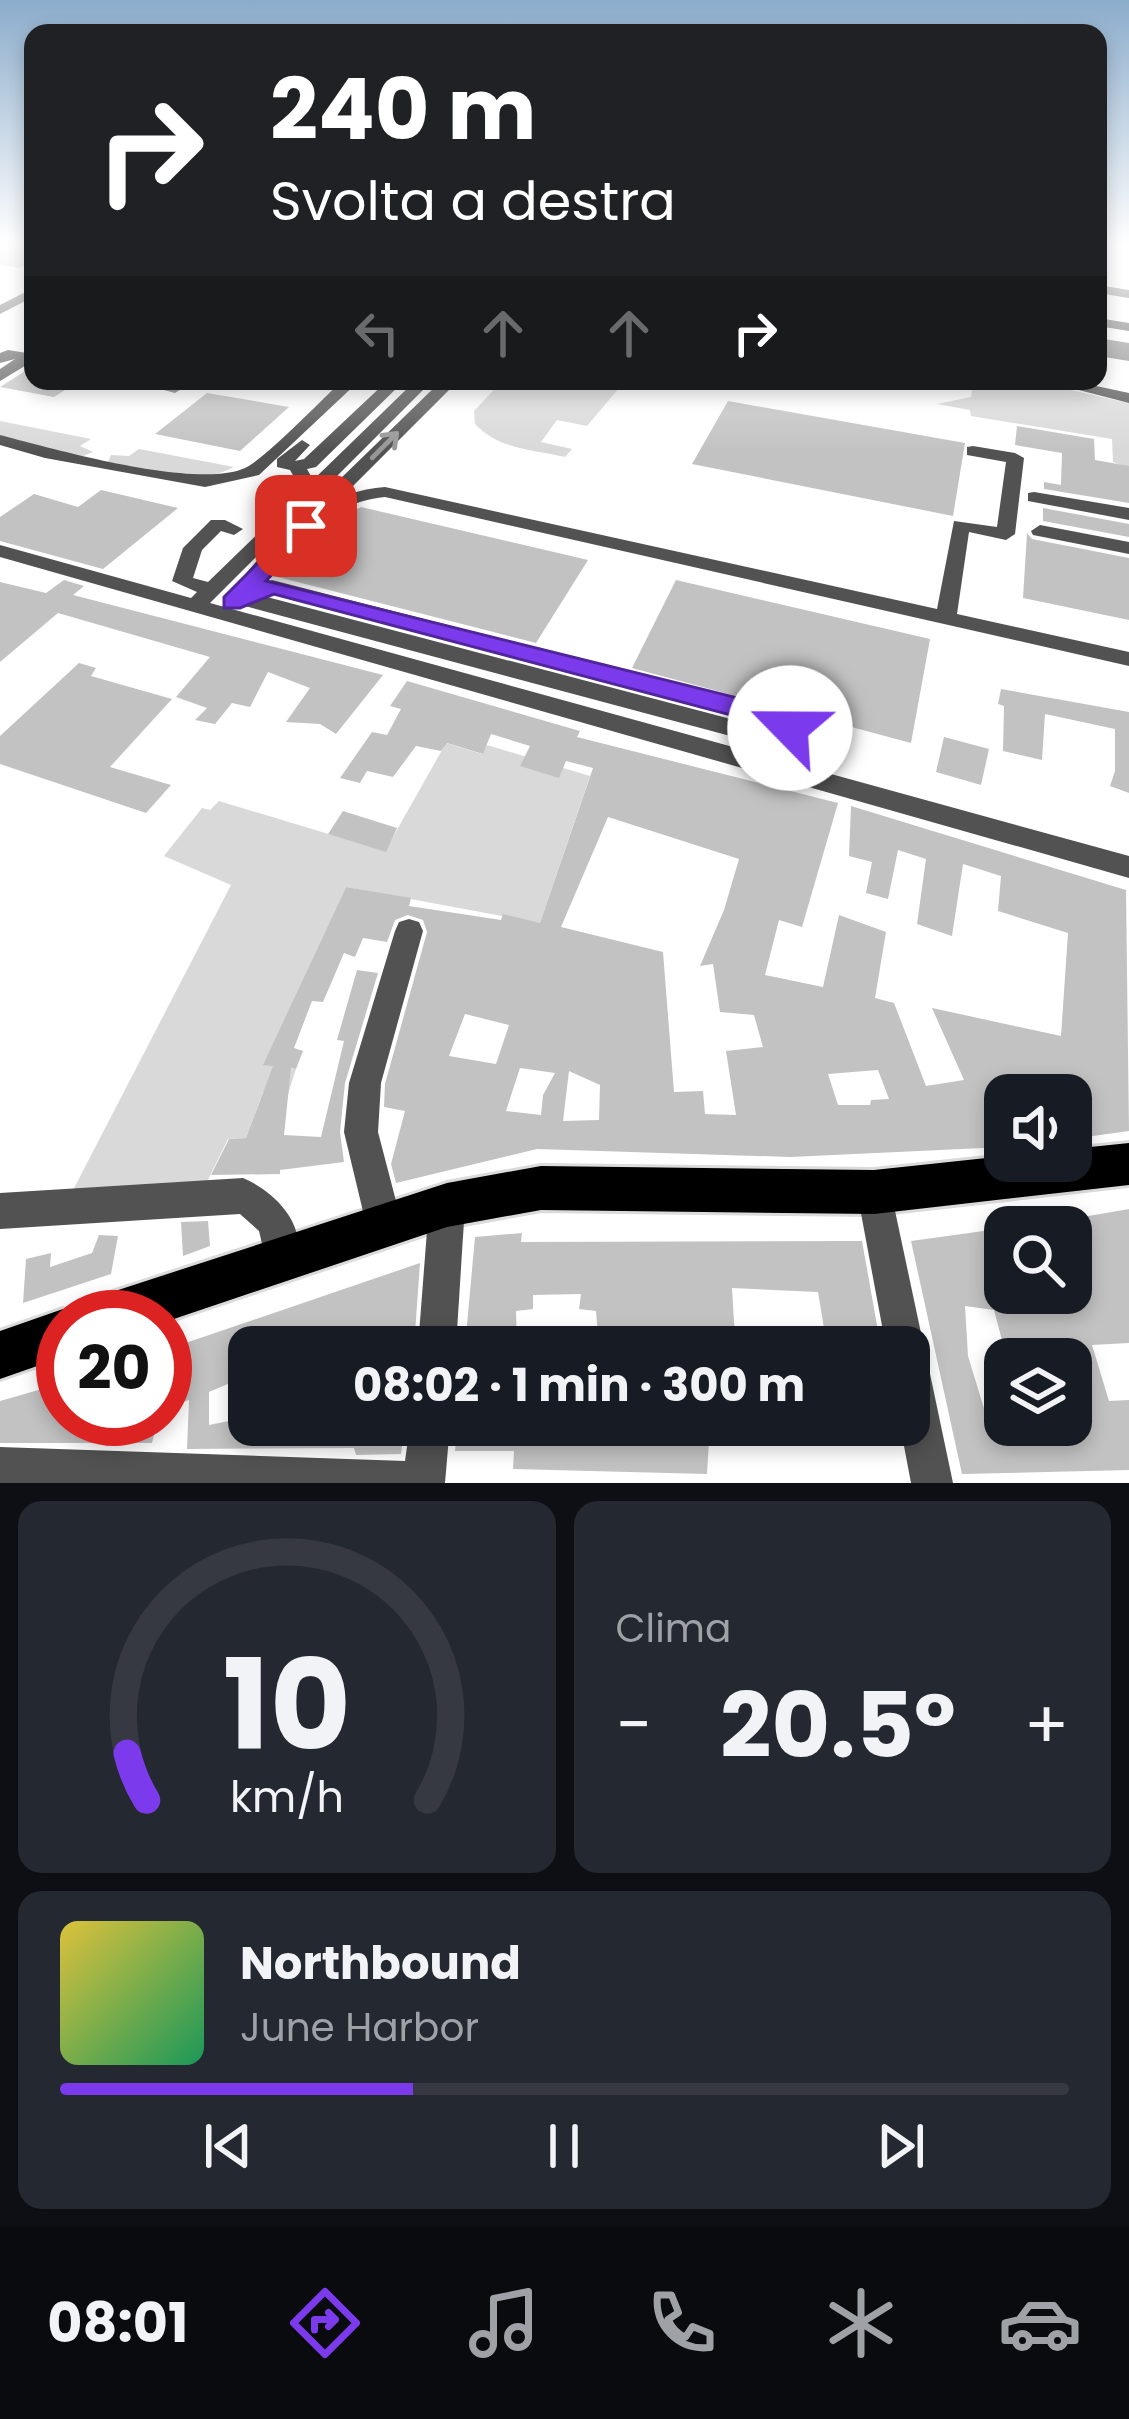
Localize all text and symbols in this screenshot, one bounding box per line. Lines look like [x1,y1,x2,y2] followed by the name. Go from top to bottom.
[270,51,536,168] text: 240 m
[72,72,228,228] icon: right
[270,163,676,239] text: Svolta a destra
[344,300,410,366] icon: left
[470,300,536,366] icon: ahead
[596,300,662,366] icon: ahead
[722,300,788,366] icon: right
[370,431,398,460] one-way arrow
[255,475,357,577] pin
[273,493,339,559] icon: arrive
[727,665,853,791] position arrow
[984,1074,1092,1446] map controls
[984,1074,1092,1182] button: sound
[984,1206,1092,1314] button: search
[36,1290,192,1446] speed limit sign: 20
[984,1338,1092,1446] button: layers
[353,1354,805,1417] text: 08:02 · 1 min · 300 m
[616,1601,731,1656] text: Clima
[223,1618,351,1793] text: 10
[720,1662,956,1789] text: 20.5°
[616,1679,652,1771] text: −
[1024,1679,1069,1771] text: +
[230,1767,344,1827] text: km/h
[240,1932,521,1995] text: Northbound
[240,2000,479,2055] text: June Harbor
[195,2113,261,2179] icon: previous
[531,2113,597,2179] icon: pause
[868,2113,934,2179] icon: next
[283,2281,367,2365] icon: directions
[462,2281,546,2365] icon: music
[640,2281,724,2365] icon: phone
[819,2281,903,2365] icon: climate
[998,2281,1082,2365] icon: car
[47,2285,188,2361] text: 08:01

